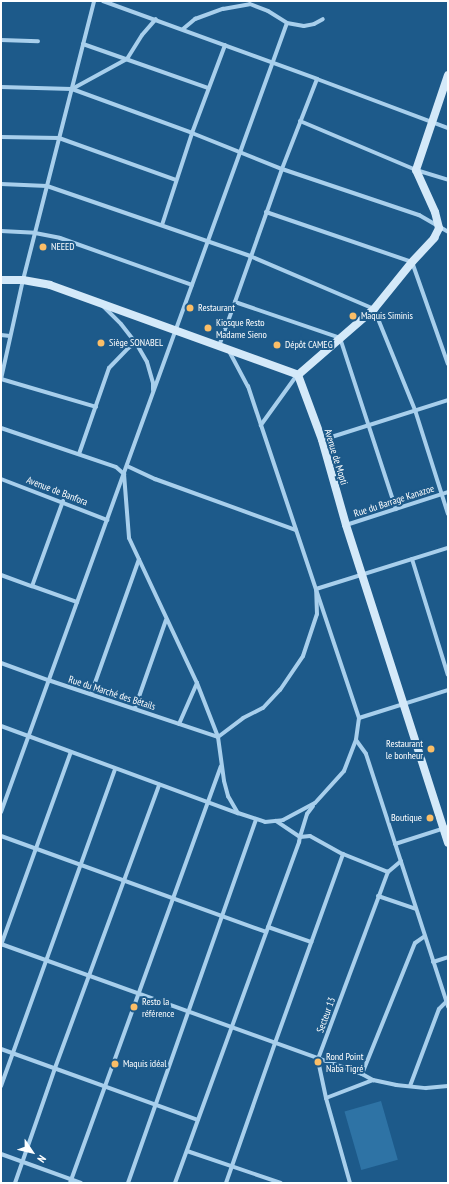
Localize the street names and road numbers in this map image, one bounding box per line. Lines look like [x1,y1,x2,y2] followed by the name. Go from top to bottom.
[322,428,350,486] street label: Avenue de Mopti
[25,474,89,508] street label: Avenue de Banfora
[352,482,436,520] street label: Rue du Barrage Kanazoe
[67,673,157,713] street label: Rue du Marché des Bétails
[314,996,338,1034] street label: Secteur 13

